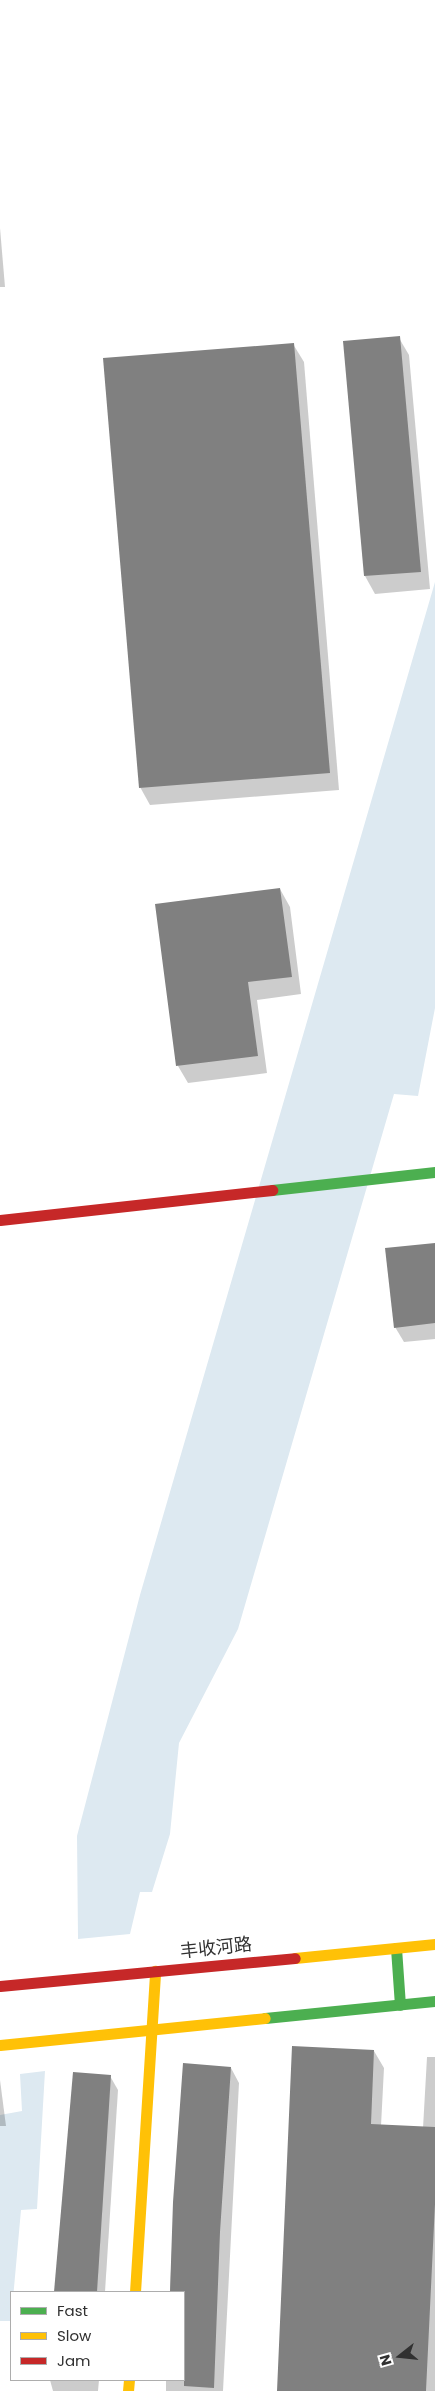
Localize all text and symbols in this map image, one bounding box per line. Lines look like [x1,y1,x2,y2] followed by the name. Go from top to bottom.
[179,1933,253,1963] street label: 丰收河路
[10,2291,185,2381] legend
[57,2300,88,2321] text: Fast
[57,2325,91,2346] text: Slow
[375,2331,425,2381] north arrow
[57,2350,91,2371] text: Jam
[375,2352,397,2368] text: N

